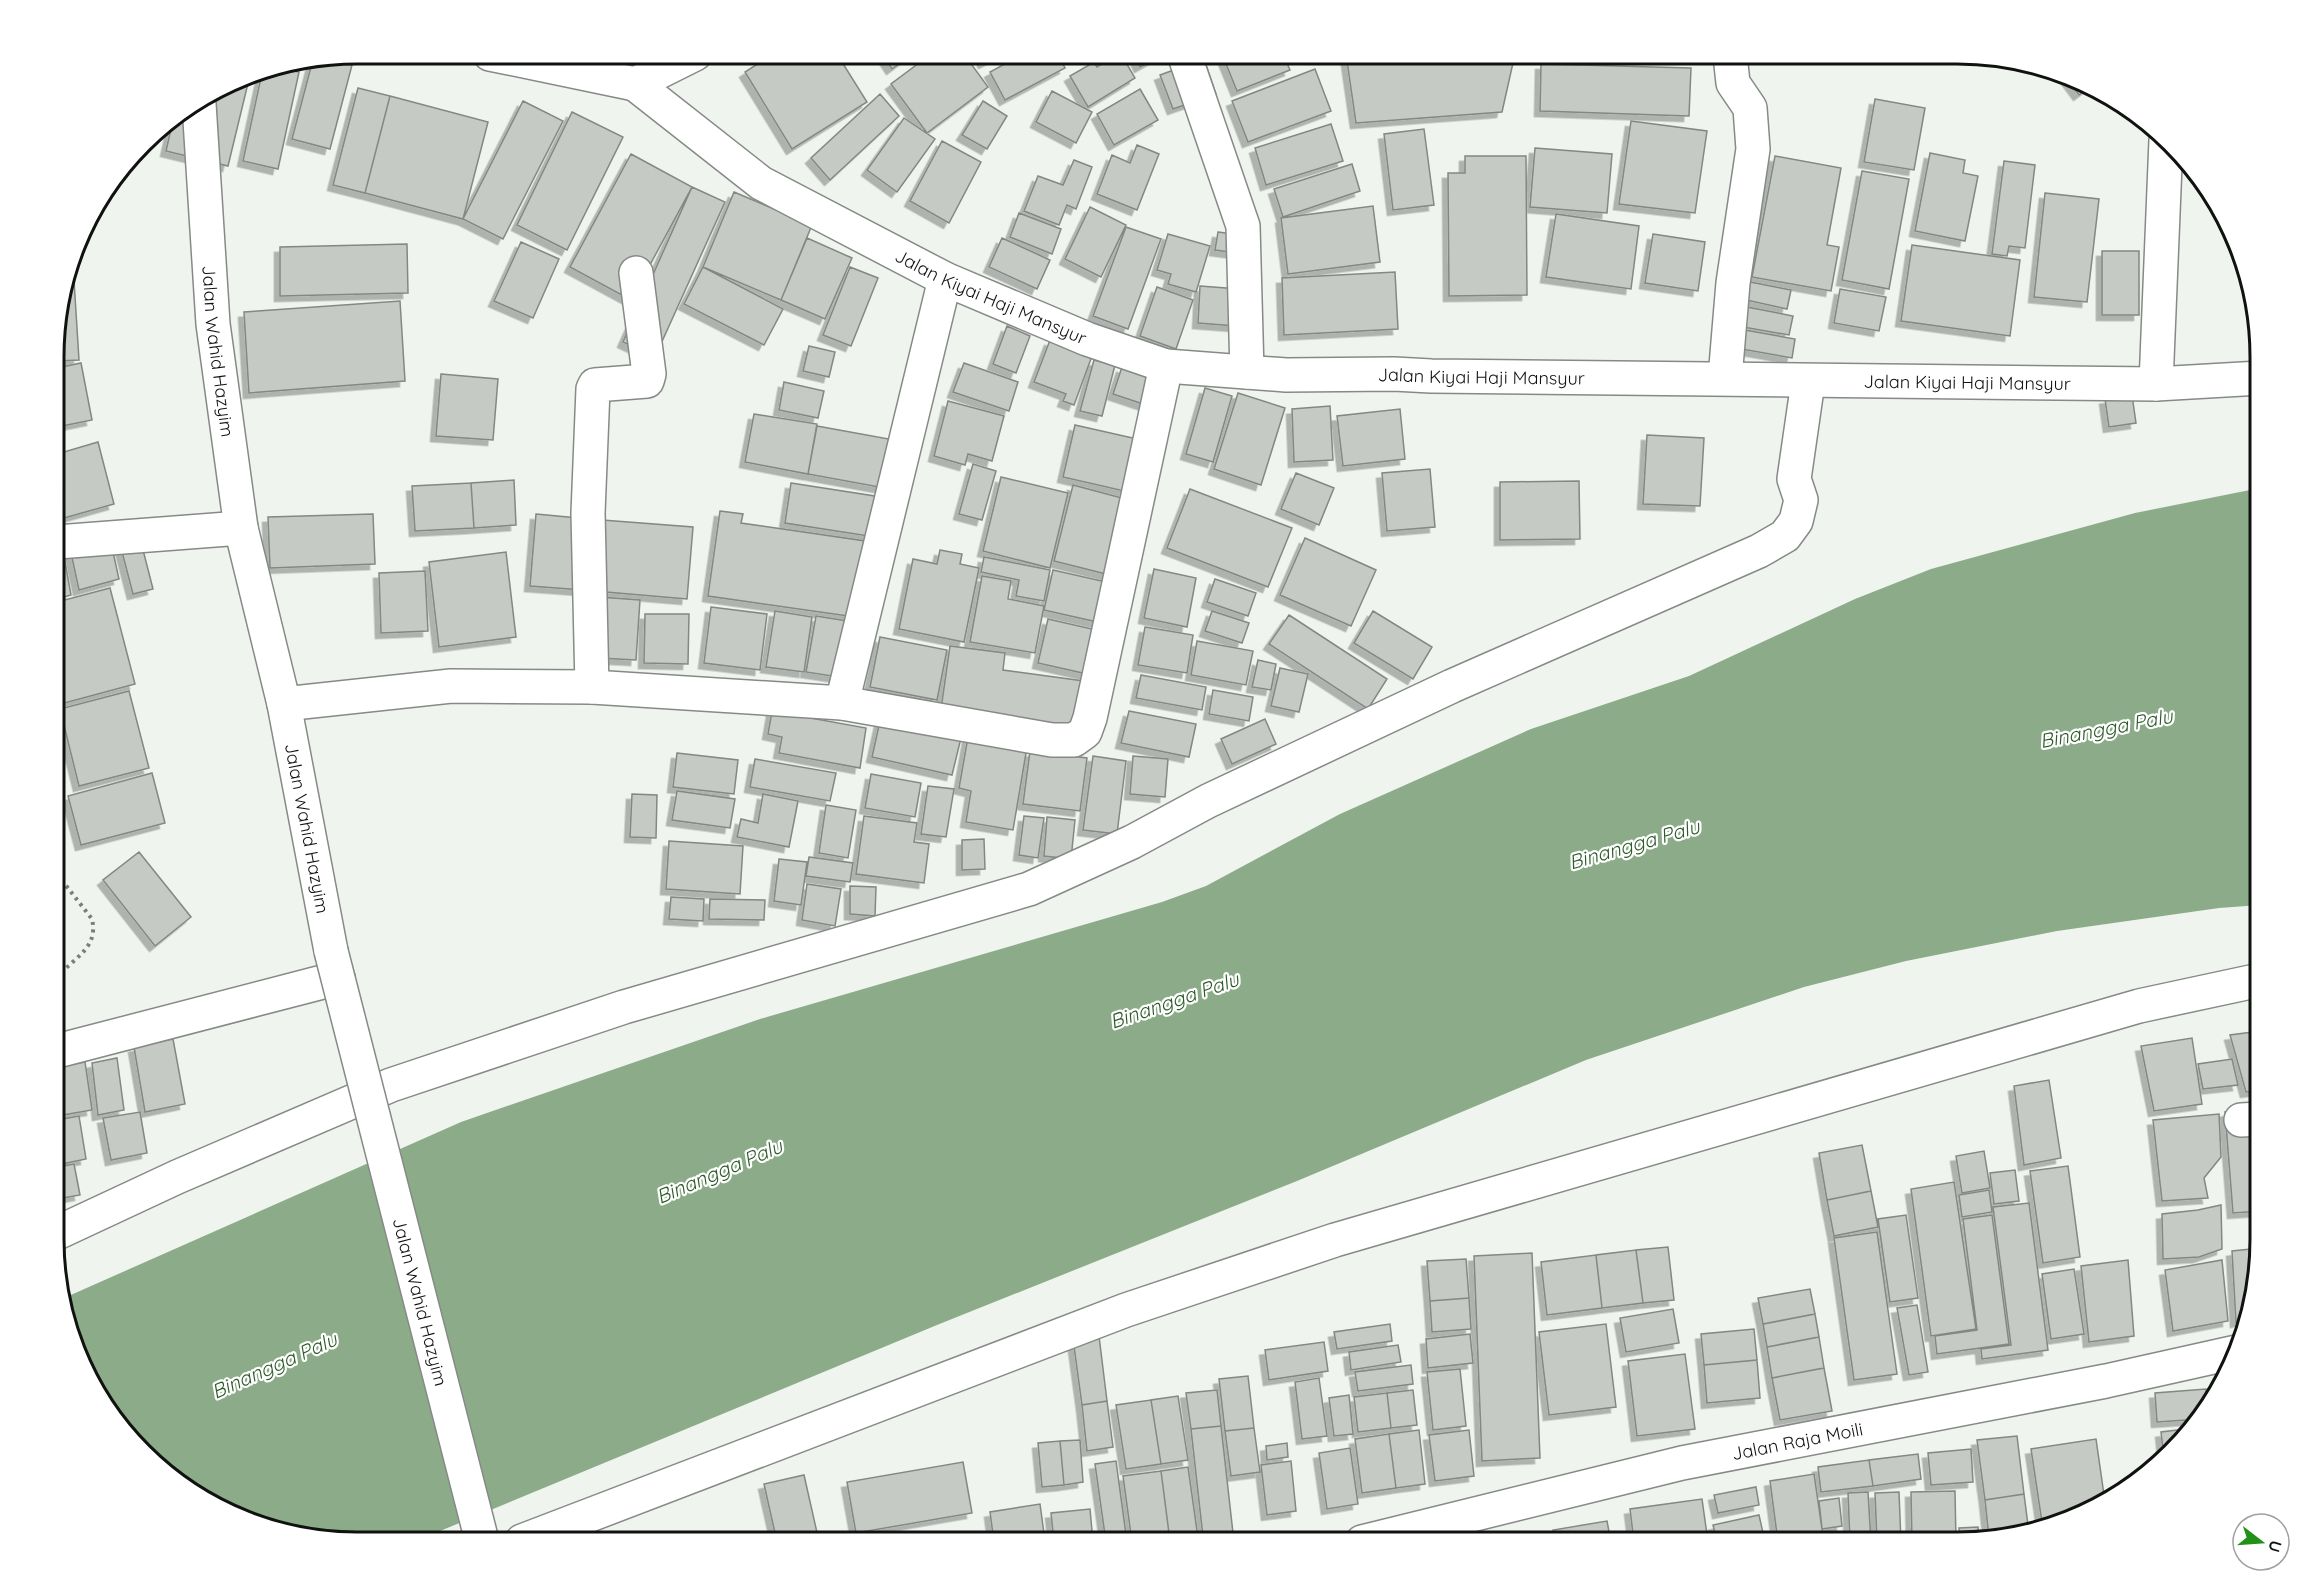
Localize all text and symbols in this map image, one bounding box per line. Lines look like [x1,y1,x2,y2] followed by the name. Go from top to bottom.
[891,244,1090,349] street label: Jalan Kiyai Haji Mansyur
[198,265,240,438] street label: Jalan Wahid Hazyim
[1378,362,1585,389] street label: Jalan Kiyai Haji Mansyur
[1863,369,2071,395] street label: Jalan Kiyai Haji Mansyur
[2037,703,2176,753] water label: Binangga Palu
[280,741,335,915] street label: Jalan Wahid Hazyim
[1566,813,1704,875] water label: Binangga Palu
[1106,966,1243,1034] water label: Binangga Palu
[652,1133,787,1209] water label: Binangga Palu
[388,1215,453,1388] street label: Jalan Wahid Hazyim
[207,1326,342,1404] water label: Binangga Palu
[1730,1417,1865,1465] street label: Jalan Raja Moili
[2231,1512,2291,1572] north arrow
[2264,1538,2287,1555] text: U

